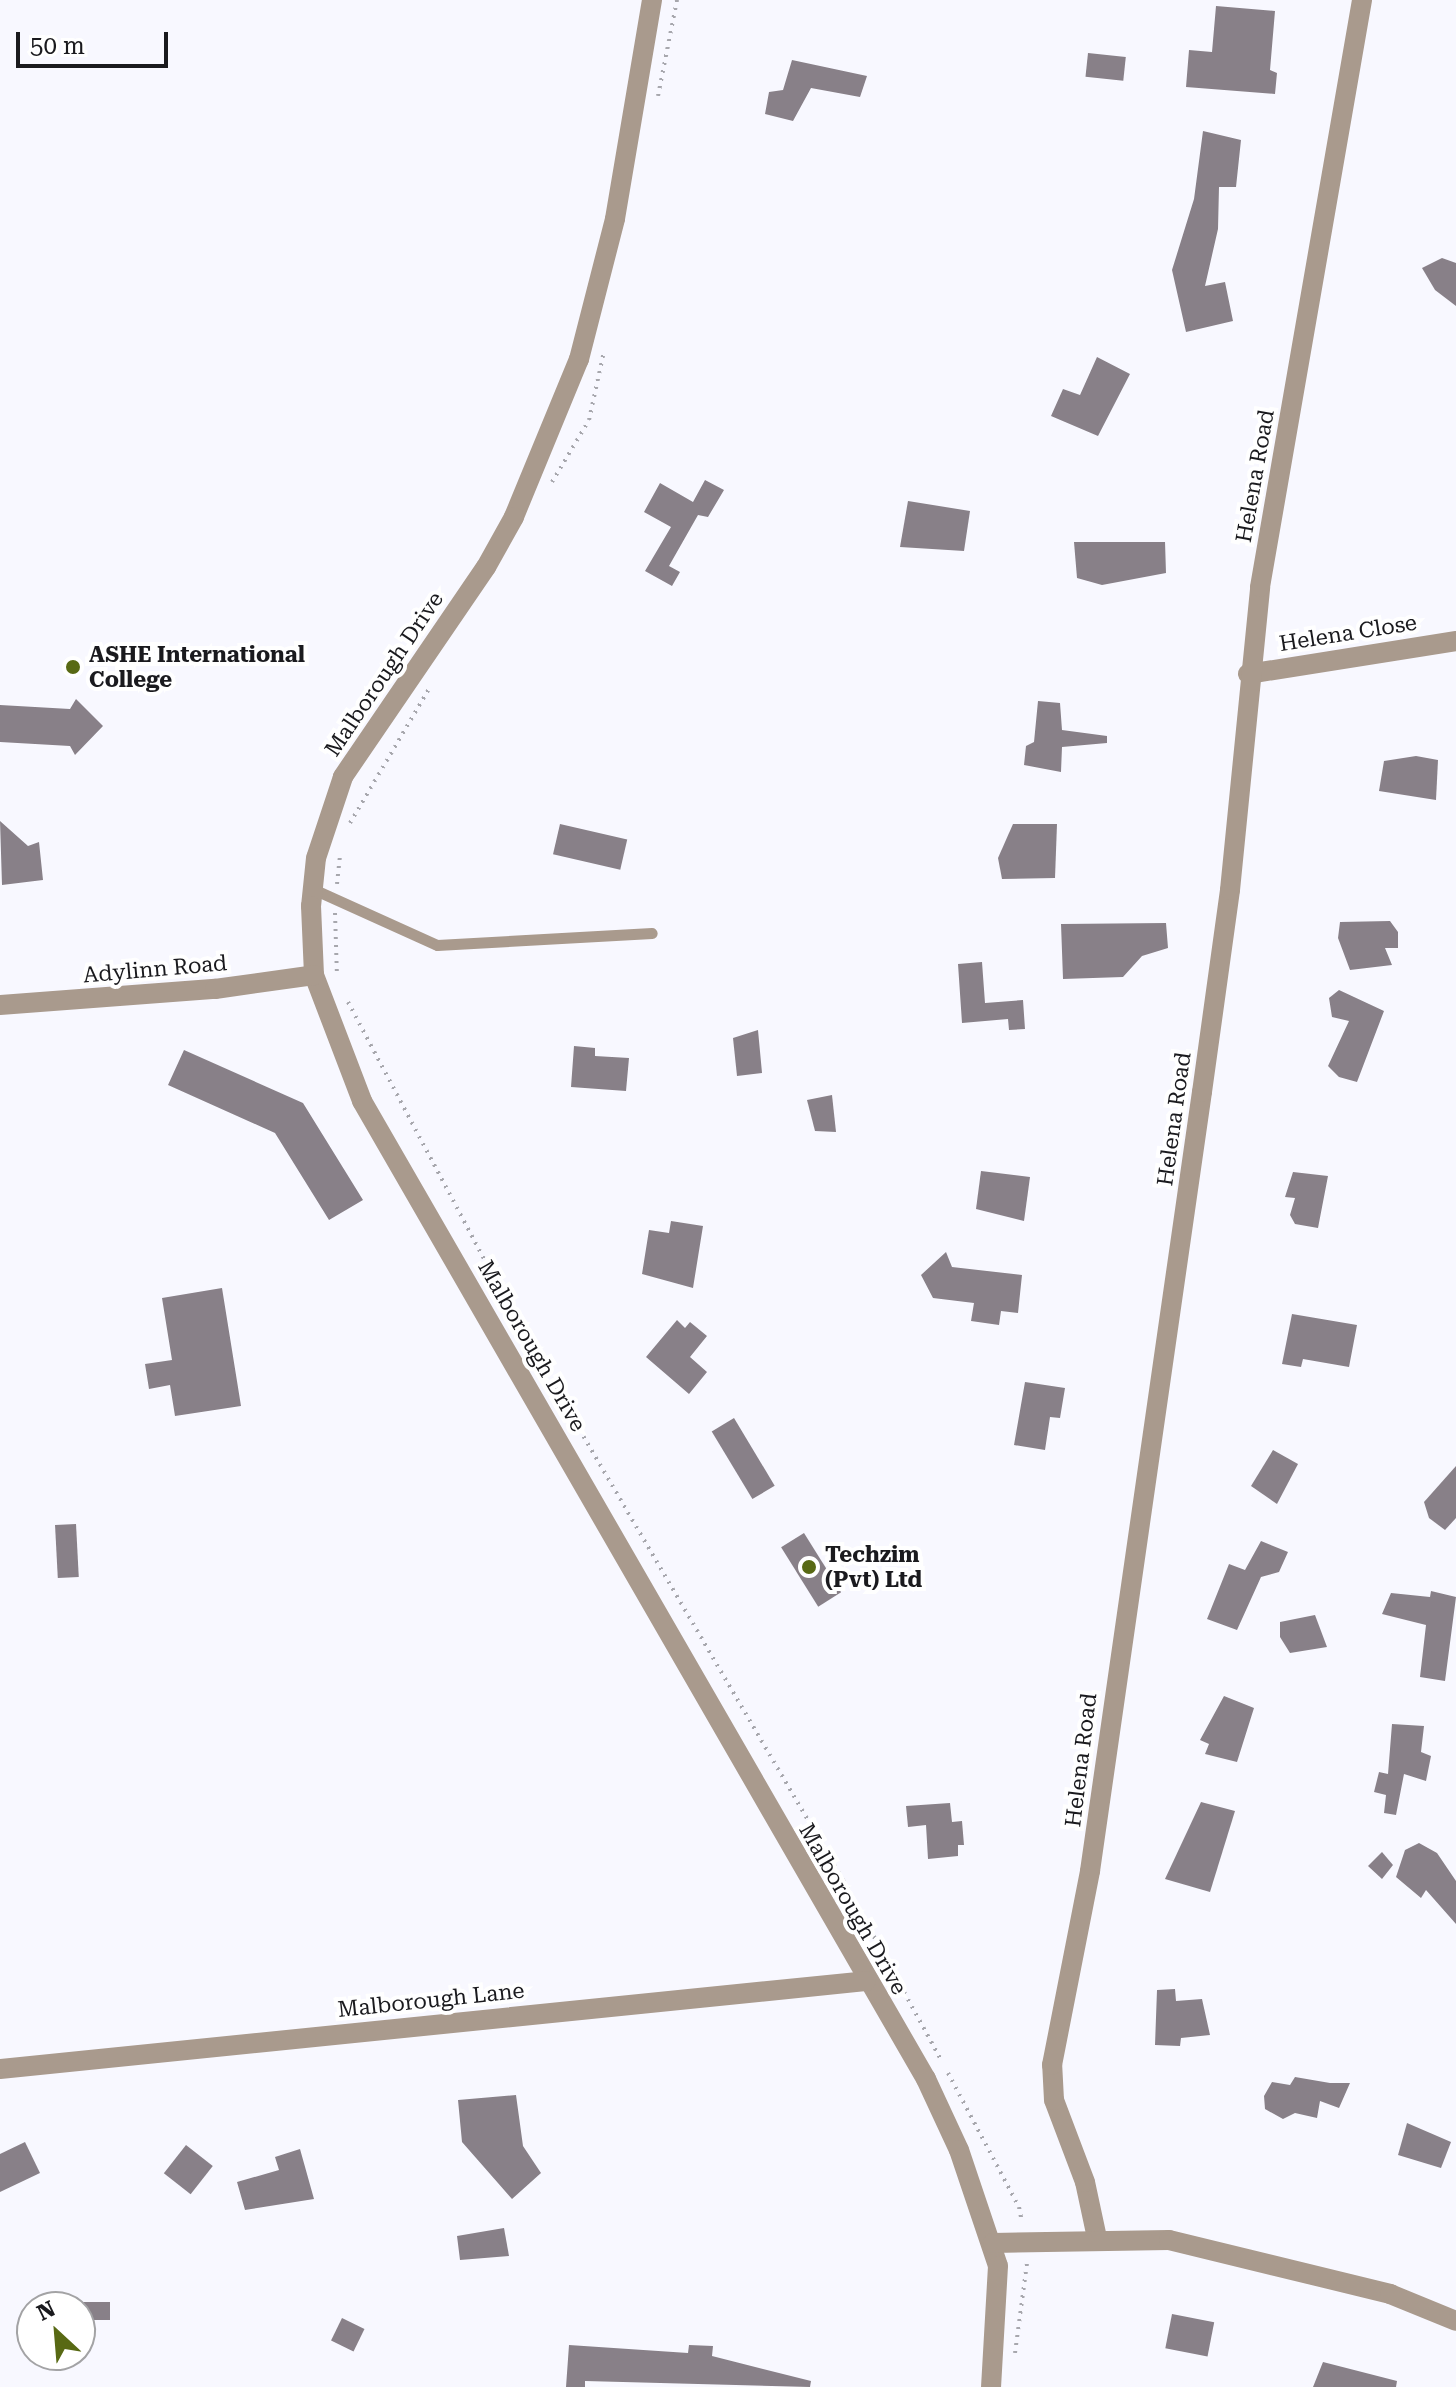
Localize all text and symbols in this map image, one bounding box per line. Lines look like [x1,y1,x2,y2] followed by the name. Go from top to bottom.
[20,16,172,66] scale bar
[30,32,85,60] text: 50 m
[1230,407,1280,545] street label: Helena Road
[319,587,449,761] street label: Malborough Drive
[1277,609,1419,657] street label: Helena Close
[89,641,305,692] place label: ASHE International College
[64,658,82,676] marker: ASHE International College
[82,950,228,988] street label: Adylinn Road
[1152,1051,1196,1187] street label: Helena Road
[472,1256,592,1436] street label: Malborough Drive
[825,1541,922,1592] place label: Techzim (Pvt) Ltd
[800,1558,818,1576] marker: Techzim (Pvt) Ltd
[1060,1692,1102,1828] street label: Helena Road
[793,1819,913,1999] street label: Malborough Drive
[336,1977,526,2023] street label: Malborough Lane
[16,2291,96,2371] north arrow
[33,2296,59,2326] text: N

